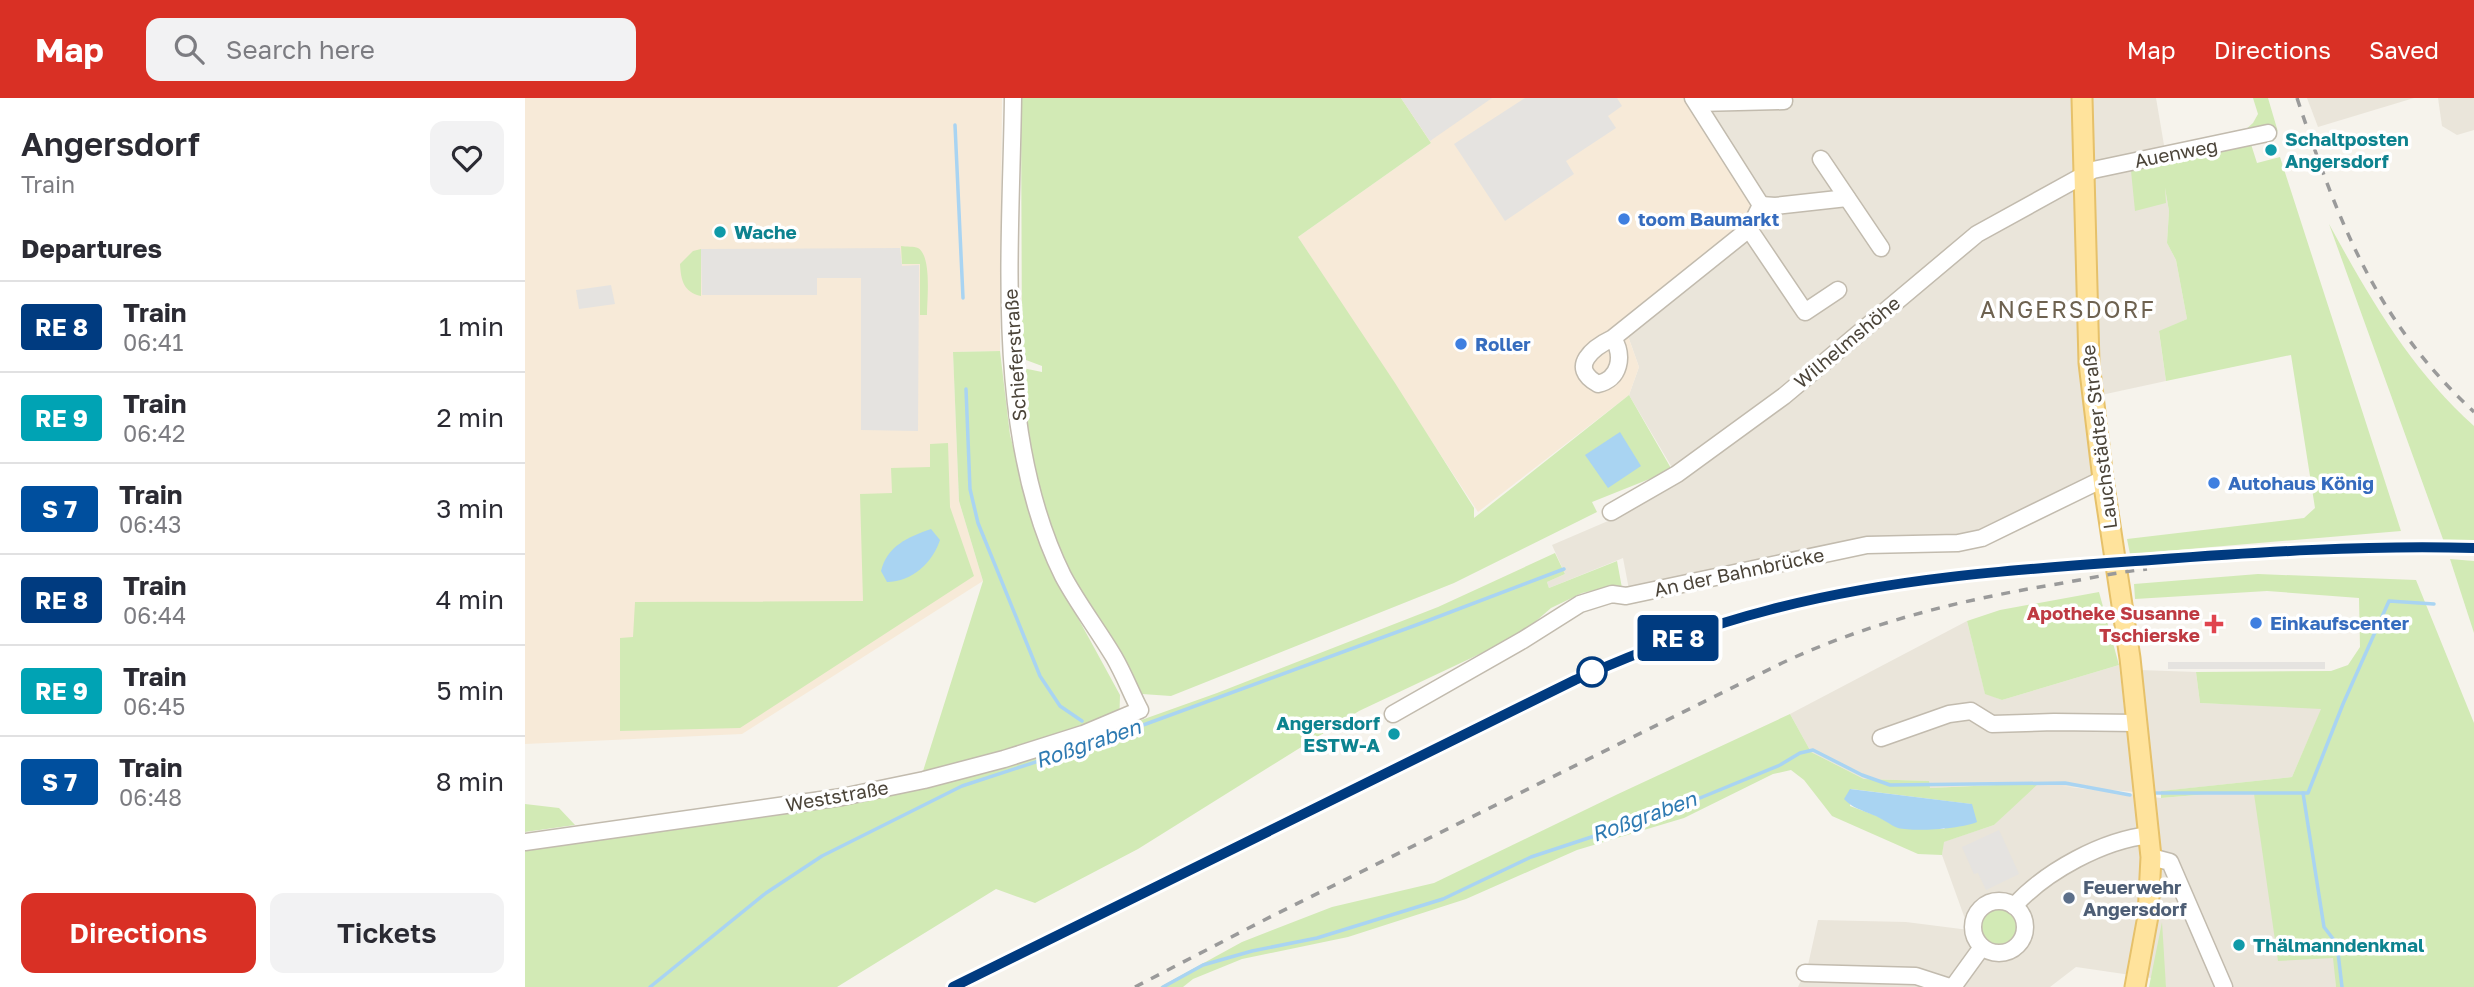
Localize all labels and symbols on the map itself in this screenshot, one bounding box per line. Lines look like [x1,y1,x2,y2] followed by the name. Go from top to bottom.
[2285,127,2409,172] place label: Schaltposten Angersdorf
[2132,133,2219,172] street label: Auenweg
[2263,142,2279,158] marker: Schaltposten Angersdorf
[1638,207,1780,230] place label: toom Baumarkt
[1616,211,1632,227] marker: toom Baumarkt
[734,220,797,243] place label: Wache
[712,224,728,240] marker: Wache
[998,288,1031,422] street label: Schieferstraße
[1789,291,1904,392] street label: Wilhelmshöhe
[1980,295,2156,323] district label: ANGERSDORF
[1475,332,1531,355] place label: Roller
[1453,336,1469,352] marker: Roller
[2076,344,2121,531] street label: Lauchstädter Straße
[2228,471,2374,494] place label: Autohaus König
[2206,475,2222,491] marker: Autohaus König
[1652,542,1826,601] street label: An der Bahnbrücke
[2027,601,2200,646] place label: Apotheke Susanne Tschierske
[2270,611,2410,634] place label: Einkaufscenter
[1629,615,1727,661] line badge: RE 8
[2248,615,2264,631] marker: Einkaufscenter
[2206,616,2222,632] marker: Apotheke Susanne Tschierske
[1577,657,1607,687] unlabelled marker
[1276,711,1381,756] place label: Angersdorf ESTW-A
[1032,713,1145,773] water label: Roßgraben
[1386,726,1402,742] marker: Angersdorf ESTW-A
[784,775,890,816] street label: Weststraße
[1588,785,1701,847] water label: Roßgraben
[2083,875,2187,920] place label: Feuerwehr Angersdorf
[2061,890,2077,906] marker: Feuerwehr Angersdorf
[2253,933,2424,956] place label: Thälmanndenkmal
[2231,937,2247,953] marker: Thälmanndenkmal

